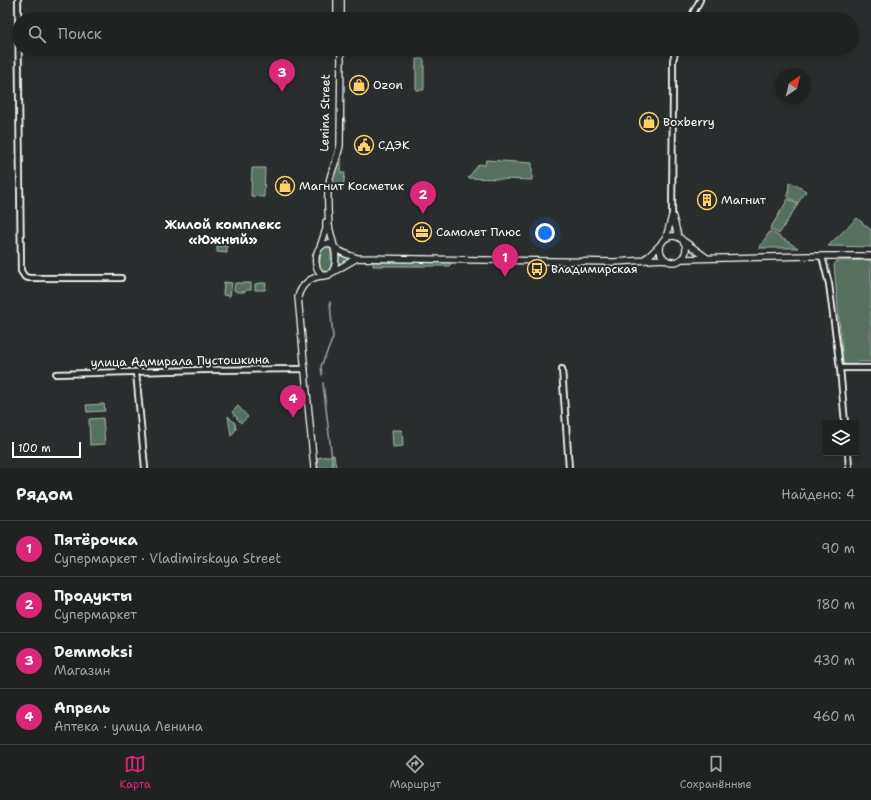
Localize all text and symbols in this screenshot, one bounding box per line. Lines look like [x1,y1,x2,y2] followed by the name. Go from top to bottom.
[12,12,859,56] search box
[26,23,48,45] icon: search
[58,24,102,44] text: Поиск
[269,59,295,92] pin: 3
[775,68,811,104] north arrow
[316,74,334,152] street label: Lenina Street
[348,74,370,96] shop icon: Ozon
[373,77,403,93] place label: Ozon
[638,111,660,133] shop icon: Boxberry
[663,114,715,130] place label: Boxberry
[353,134,375,156] public building icon: СДЭК
[378,137,410,153] place label: СДЭК
[274,175,296,197] shop icon: Магнит Косметик
[299,178,405,194] place label: Магнит Косметик
[410,181,436,214] pin: 2
[696,189,718,211] building icon: Магнит
[721,192,767,208] place label: Магнит
[165,216,281,248] district label: Жилой комплекс «Южный»
[411,221,433,243] office icon: Самолет Плюс
[535,223,555,243] your location
[436,224,521,240] place label: Самолет Плюс
[492,244,518,277] pin: 1
[526,258,548,280] bus stop icon: Владимирская
[551,261,638,277] place label: Владимирская
[90,351,270,371] street label: улица Адмирала Пустошкина
[280,385,306,418] pin: 4
[823,420,859,456] map controls
[823,420,859,456] button: layers
[12,440,81,459] scale bar
[18,441,51,456] text: 100 m
[16,483,73,505] text: Рядом
[781,486,855,503] text: Найдено: 4
[54,530,138,550] text: Пятёрочка
[26,540,32,557] text: 1
[821,540,855,557] text: 90 m
[54,550,281,567] text: Супермаркет · Vladimirskaya Street
[54,586,132,606] text: Продукты
[24,596,34,613] text: 2
[816,596,855,613] text: 180 m
[54,606,137,623] text: Супермаркет
[54,642,133,662] text: Demmoksi
[24,652,34,669] text: 3
[813,652,855,669] text: 430 m
[54,662,110,679] text: Магазин
[54,698,110,718] text: Апрель
[24,708,34,725] text: 4
[813,708,855,725] text: 460 m
[54,718,203,735] text: Аптека · улица Ленина
[119,753,151,792] tab: Карта
[390,753,441,792] tab: Маршрут
[680,753,752,792] tab: Сохранённые

